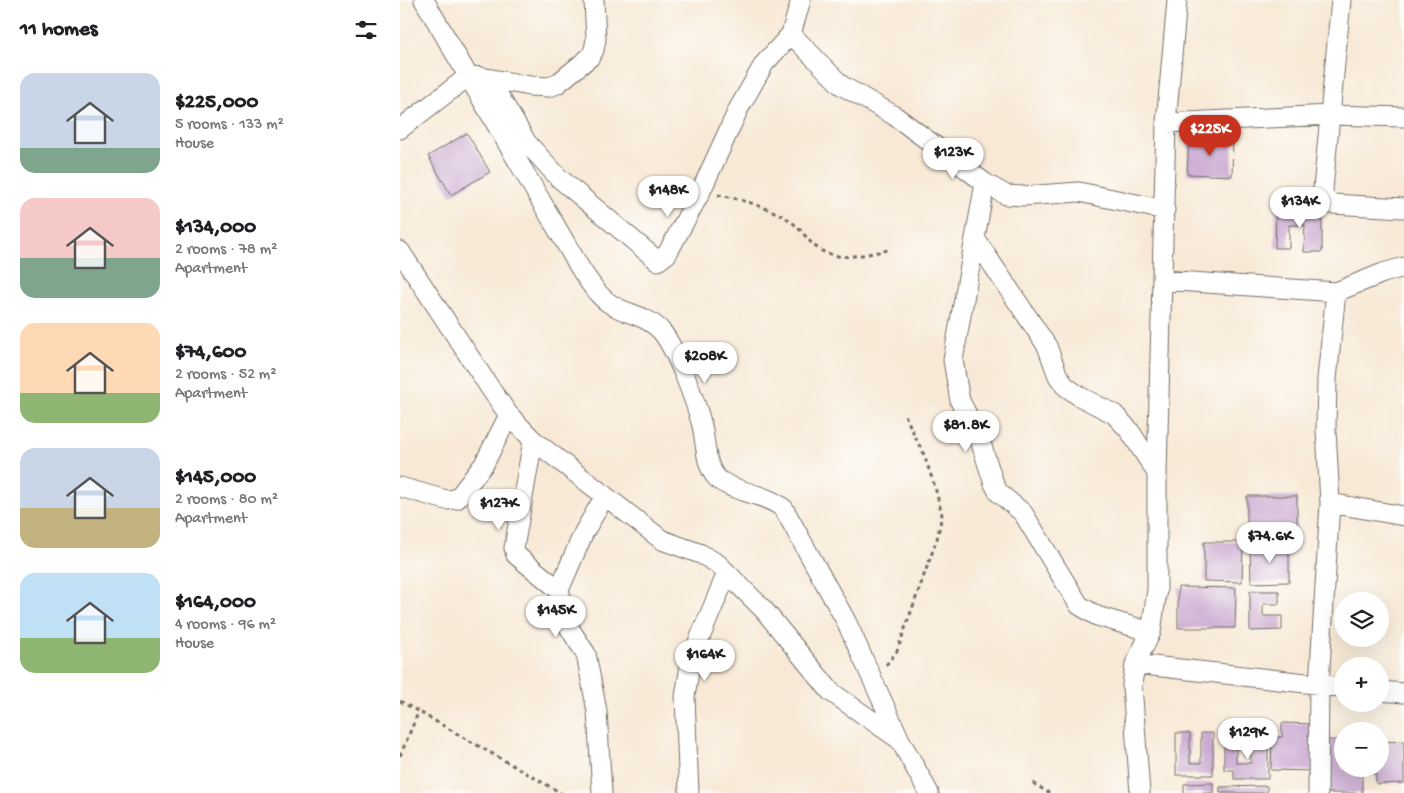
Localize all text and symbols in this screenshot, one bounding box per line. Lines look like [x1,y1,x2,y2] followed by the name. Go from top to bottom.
[352,16,380,44] icon: filters
[20,18,98,43] text: 11 homes
[175,91,258,116] text: $225,000
[60,93,120,153] icon: home
[1175,114,1245,157] pin: $225K
[175,116,284,135] text: 5 rooms · 133 m²
[1190,121,1230,140] text: $225K
[175,135,214,154] text: House
[918,138,988,180] pin: $123K
[934,144,972,163] text: $123K
[633,176,703,218] pin: $148K
[649,182,687,201] text: $148K
[1265,186,1335,229] pin: $134K
[1281,193,1319,212] text: $134K
[175,216,256,241] text: $134,000
[60,218,120,278] icon: home
[175,241,277,260] text: 2 rooms · 78 m²
[175,260,247,279] text: Apartment
[175,341,246,366] text: $74,600
[670,342,740,384] pin: $208K
[60,343,120,403] icon: home
[684,348,726,367] text: $208K
[175,366,277,385] text: 2 rooms · 52 m²
[175,385,247,404] text: Apartment
[925,410,1007,453] pin: $81.8K
[943,417,989,436] text: $81.8K
[175,466,256,491] text: $145,000
[60,468,120,528] icon: home
[464,488,534,531] pin: $127K
[175,491,278,510] text: 2 rooms · 80 m²
[480,495,518,514] text: $127K
[175,510,247,529] text: Apartment
[1229,522,1311,564] pin: $74.6K
[1247,528,1293,547] text: $74.6K
[175,591,256,616] text: $164,000
[1334,592,1389,777] map controls
[1334,592,1389,647] button: layers
[60,593,120,653] icon: home
[521,596,591,638] pin: $145K
[537,602,575,621] text: $145K
[175,616,276,635] text: 4 rooms · 96 m²
[175,635,214,654] text: House
[670,640,740,682] pin: $164K
[686,646,724,665] text: $164K
[1334,657,1389,712] button: +
[1213,718,1283,760] pin: $129K
[1334,722,1389,777] button: −
[1229,724,1267,743] text: $129K

